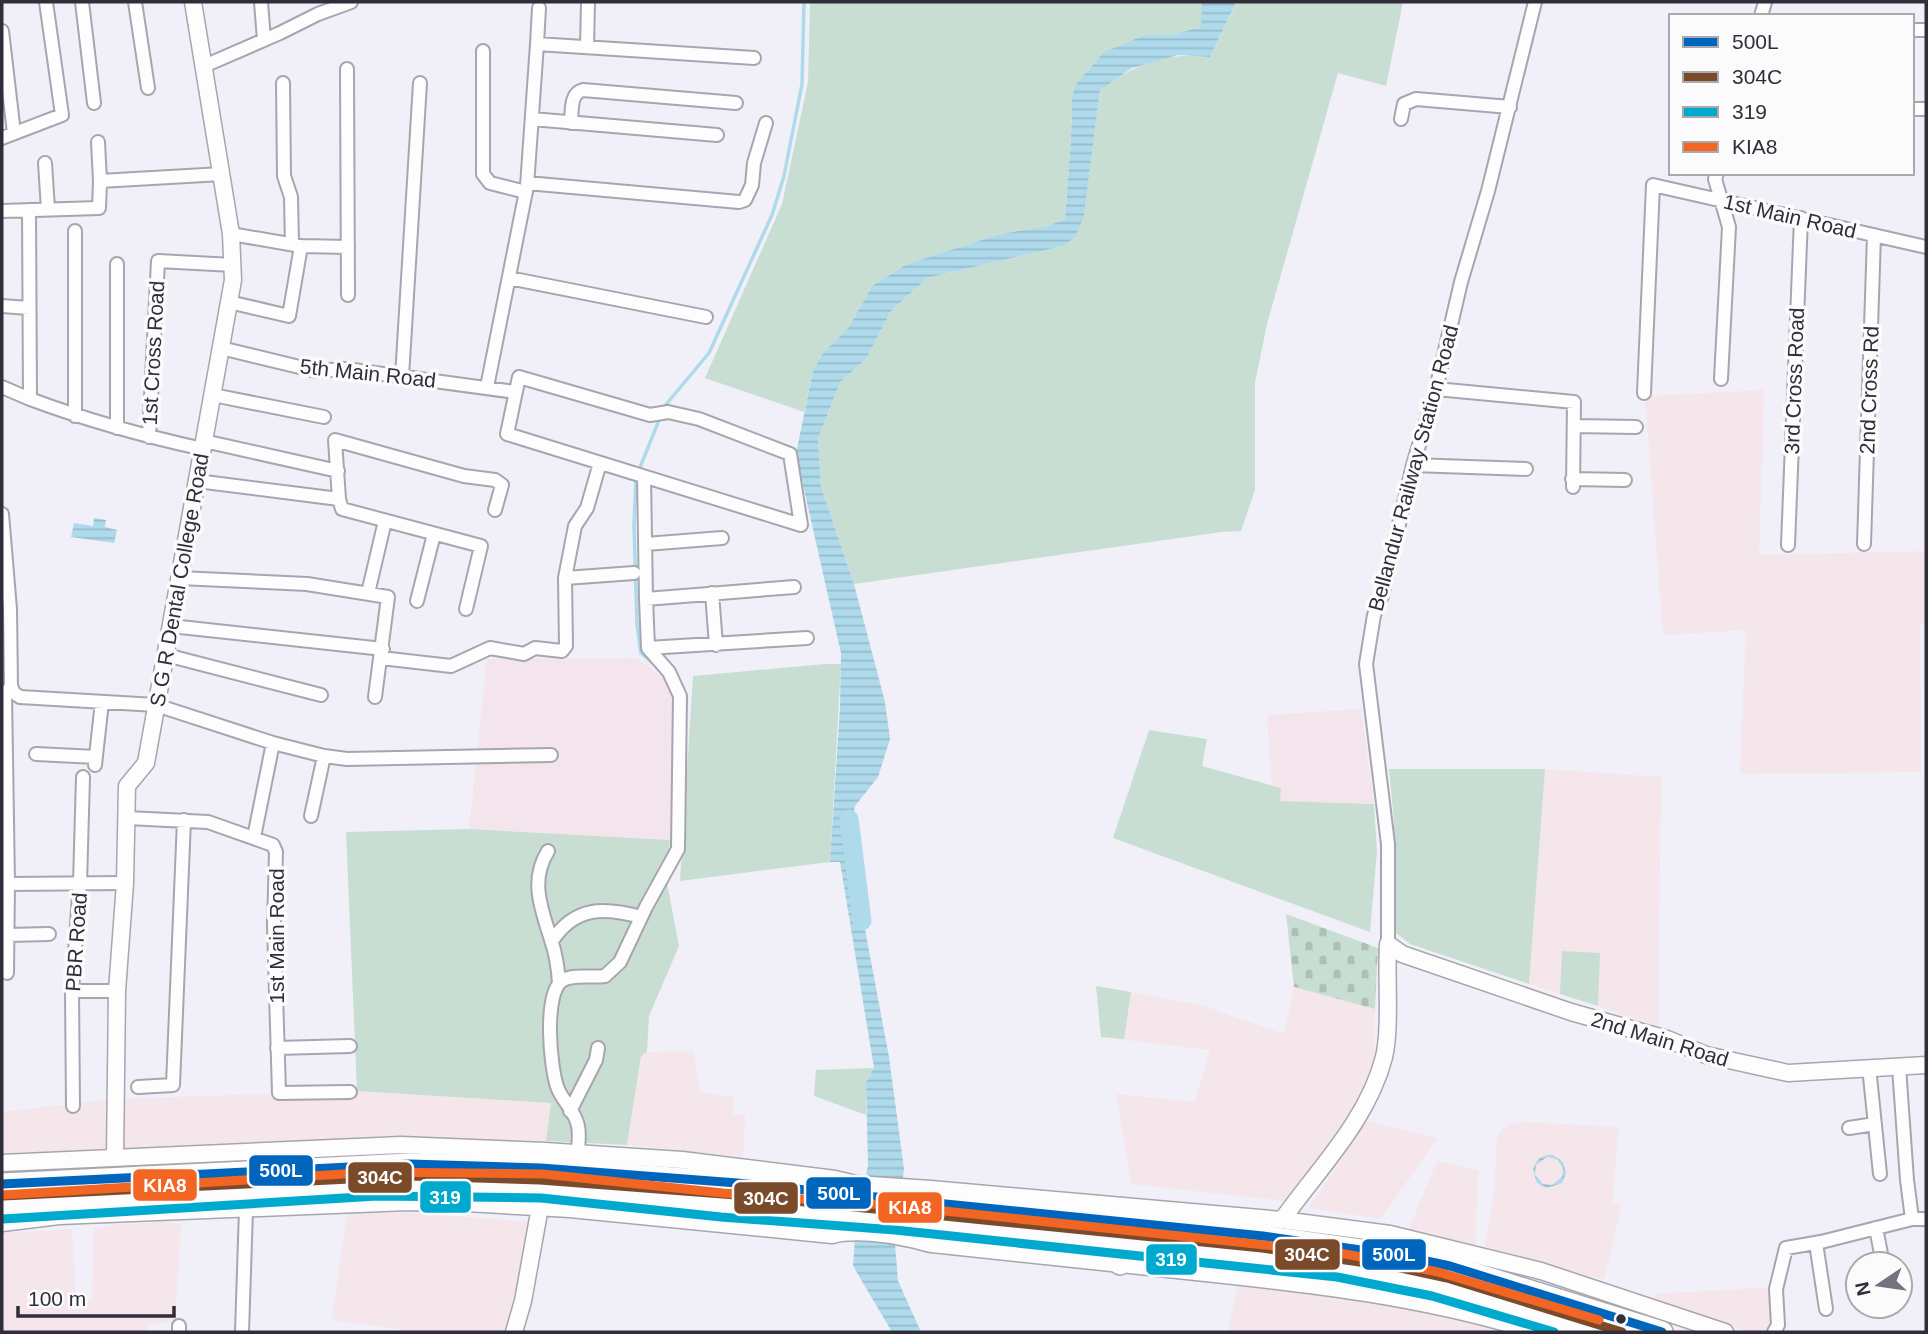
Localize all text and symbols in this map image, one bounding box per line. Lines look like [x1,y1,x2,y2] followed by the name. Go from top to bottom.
[1669,14,1914,175] legend
[1732,30,1779,53] text: 500L
[1732,65,1782,88] text: 304C
[1732,100,1767,123] text: 319
[1732,135,1778,158] text: KIA8
[1721,190,1859,242] street label: 1st Main Road
[138,280,168,426] street label: 1st Cross Road
[1780,307,1808,455] street label: 3rd Cross Road
[1364,322,1462,614] street label: Bellandur Railway Station Road
[1855,325,1883,455] street label: 2nd Cross Rd
[299,354,437,392] street label: 5th Main Road
[145,452,213,708] street label: S G R Dental College Road
[265,868,288,1004] street label: 1st Main Road
[61,892,91,992] street label: PBR Road
[1589,1007,1731,1071] street label: 2nd Main Road
[248,1154,314,1187] line badge: 500L
[259,1160,303,1181] text: 500L
[347,1161,413,1194] line badge: 304C
[357,1167,403,1188] text: 304C
[132,1168,198,1202] line badge: KIA8
[143,1175,187,1196] text: KIA8
[805,1176,872,1210] line badge: 500L
[419,1180,472,1214] line badge: 319
[733,1181,799,1215] line badge: 304C
[817,1183,861,1204] text: 500L
[429,1187,461,1208] text: 319
[743,1188,789,1209] text: 304C
[877,1191,943,1224] line badge: KIA8
[888,1197,932,1218] text: KIA8
[1274,1238,1341,1271] line badge: 304C
[1361,1238,1427,1271] line badge: 500L
[1145,1243,1198,1276] line badge: 319
[1284,1244,1330,1265] text: 304C
[1372,1244,1416,1265] text: 500L
[1155,1249,1187,1270] text: 319
[1844,1250,1914,1320] north arrow
[18,1274,173,1318] scale bar
[1851,1280,1875,1298] text: N
[28,1287,86,1310] text: 100 m
[1614,1312,1628,1326] unlabelled marker

